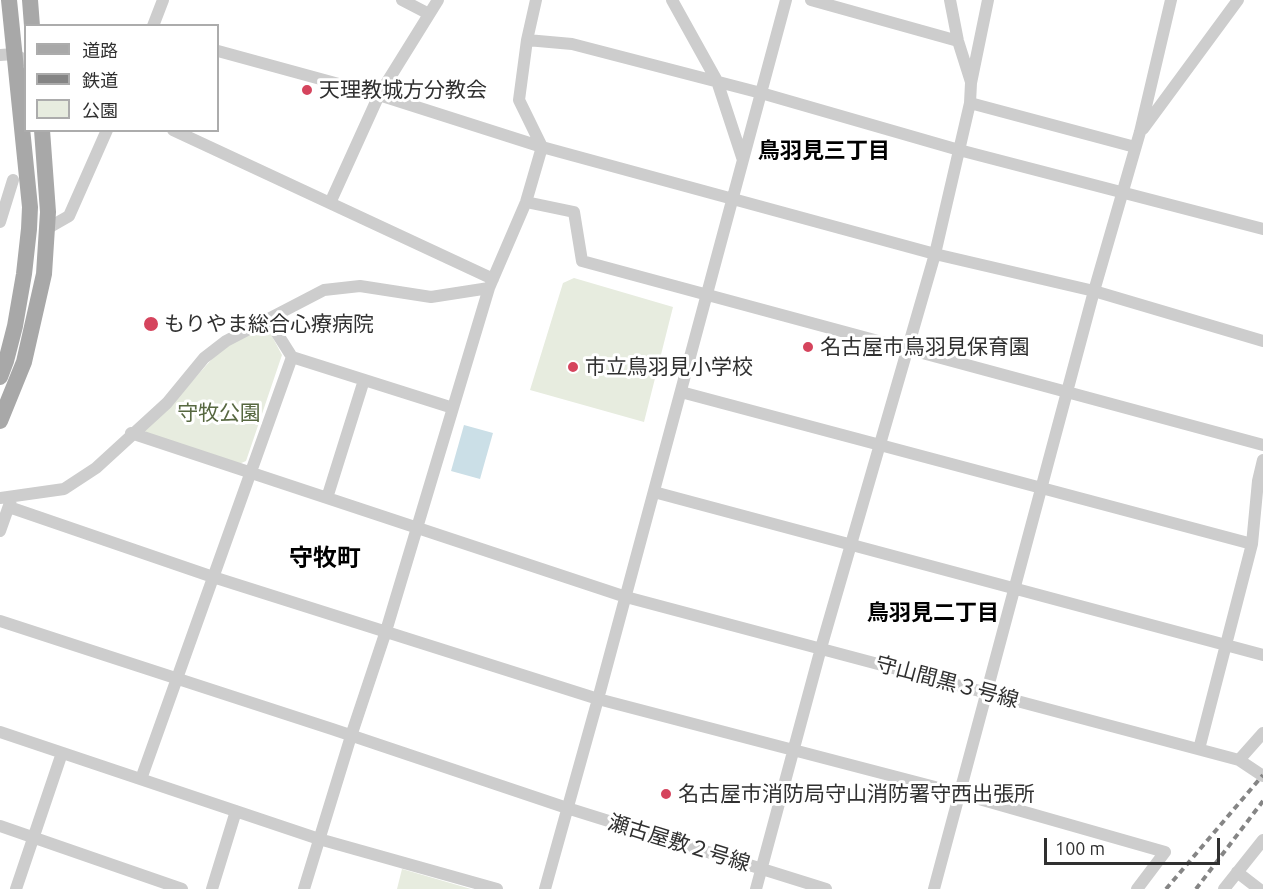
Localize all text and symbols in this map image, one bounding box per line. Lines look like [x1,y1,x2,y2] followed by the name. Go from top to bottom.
[24,24,219,132] legend
[82,40,118,60] text: 道路
[82,70,118,90] text: 鉄道
[319,77,487,103] place label: 天理教城方分教会
[300,83,314,97] marker: 天理教城方分教会
[82,100,118,120] text: 公園
[758,138,890,164] district label: 鳥羽見三丁目
[164,311,374,337] place label: もりやま総合心療病院
[142,315,160,333] marker: もりやま総合心療病院
[820,334,1030,360] place label: 名古屋市鳥羽見保育園
[801,340,815,354] marker: 名古屋市鳥羽見保育園
[585,354,753,380] place label: 市立鳥羽見小学校
[566,360,580,374] marker: 市立鳥羽見小学校
[177,400,261,426] park label: 守牧公園
[289,544,361,572] district label: 守牧町
[867,600,999,626] district label: 鳥羽見二丁目
[873,651,1021,713] street label: 守山間黒３号線
[678,781,1035,807] place label: 名古屋市消防局守山消防署守西出張所
[659,787,673,801] marker: 名古屋市消防局守山消防署守西出張所
[605,809,753,877] street label: 瀬古屋敷２号線
[1047,826,1222,864] scale bar
[1055,838,1105,858] text: 100 m

